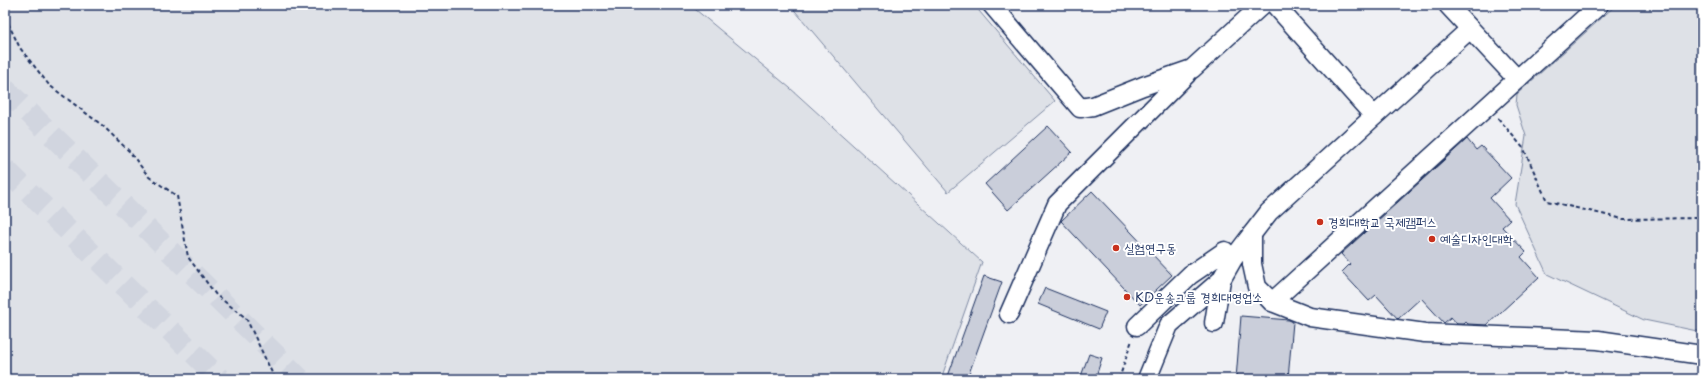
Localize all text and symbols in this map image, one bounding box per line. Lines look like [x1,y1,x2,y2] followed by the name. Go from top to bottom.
[1328,212,1437,231] place label: 경희대학교 국제캠퍼스
[1315,217,1325,227] marker: 경희대학교 국제캠퍼스
[1440,229,1513,248] place label: 예술디자인대학
[1427,234,1437,244] marker: 예술디자인대학
[1124,238,1176,257] place label: 실험연구동
[1111,243,1121,253] marker: 실험연구동
[1135,287,1263,306] place label: KD운송그룹 경희대영업소
[1122,292,1132,302] marker: KD운송그룹 경희대영업소

